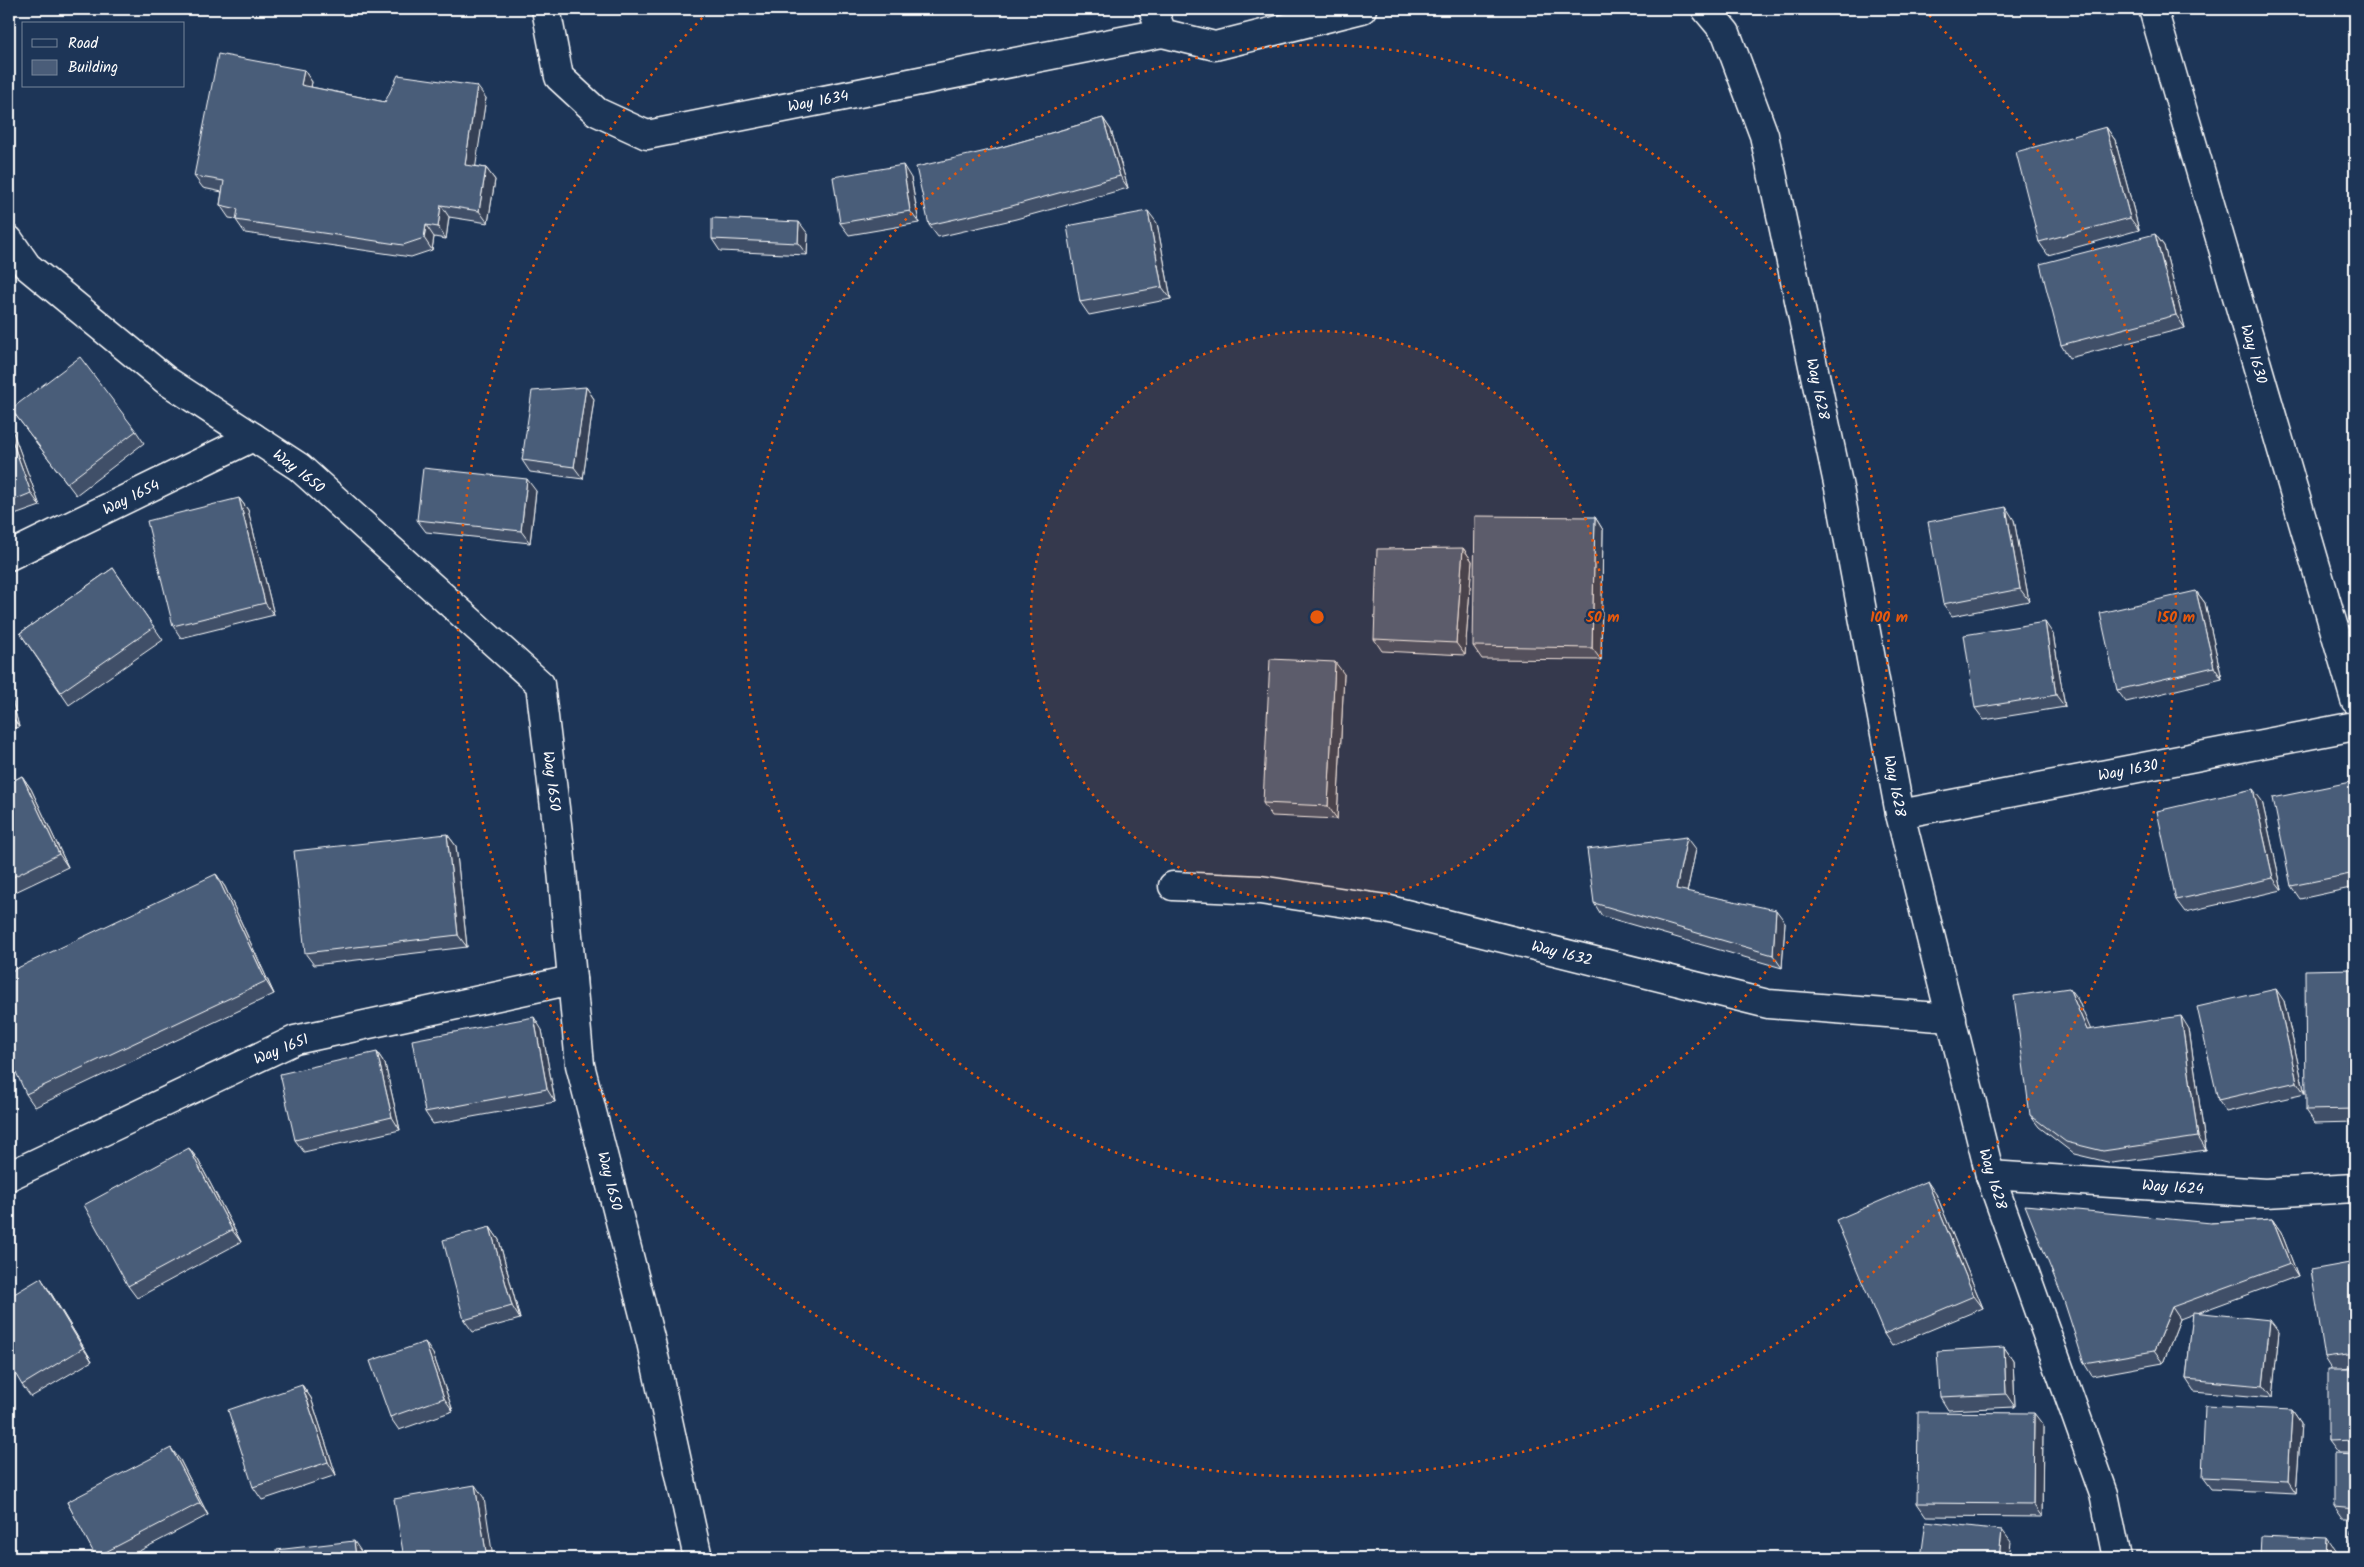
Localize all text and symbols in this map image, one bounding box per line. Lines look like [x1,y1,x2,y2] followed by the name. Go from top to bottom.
[22,22,185,88] legend
[68,32,99,56] text: Road
[68,56,118,80] text: Building
[786,84,851,120] street label: Way 1634
[2233,322,2273,387] street label: Way 1630
[1799,356,1835,423] street label: Way 1628
[267,444,330,500] street label: Way 1650
[99,474,164,522] street label: Way 1654
[1585,606,1620,630] text: 50 m
[1870,606,1908,630] text: 100 m
[2157,606,2195,630] text: 150 m
[1308,608,1326,626] centre of rings
[535,750,567,813] street label: Way 1650
[1876,753,1912,820] street label: Way 1628
[2096,753,2161,789] street label: Way 1630
[1529,935,1595,973] street label: Way 1632
[250,1028,313,1072] street label: Way 1651
[1971,1146,2013,1214] street label: Way 1628
[590,1149,628,1214] street label: Way 1650
[2141,1174,2205,1202] street label: Way 1624

